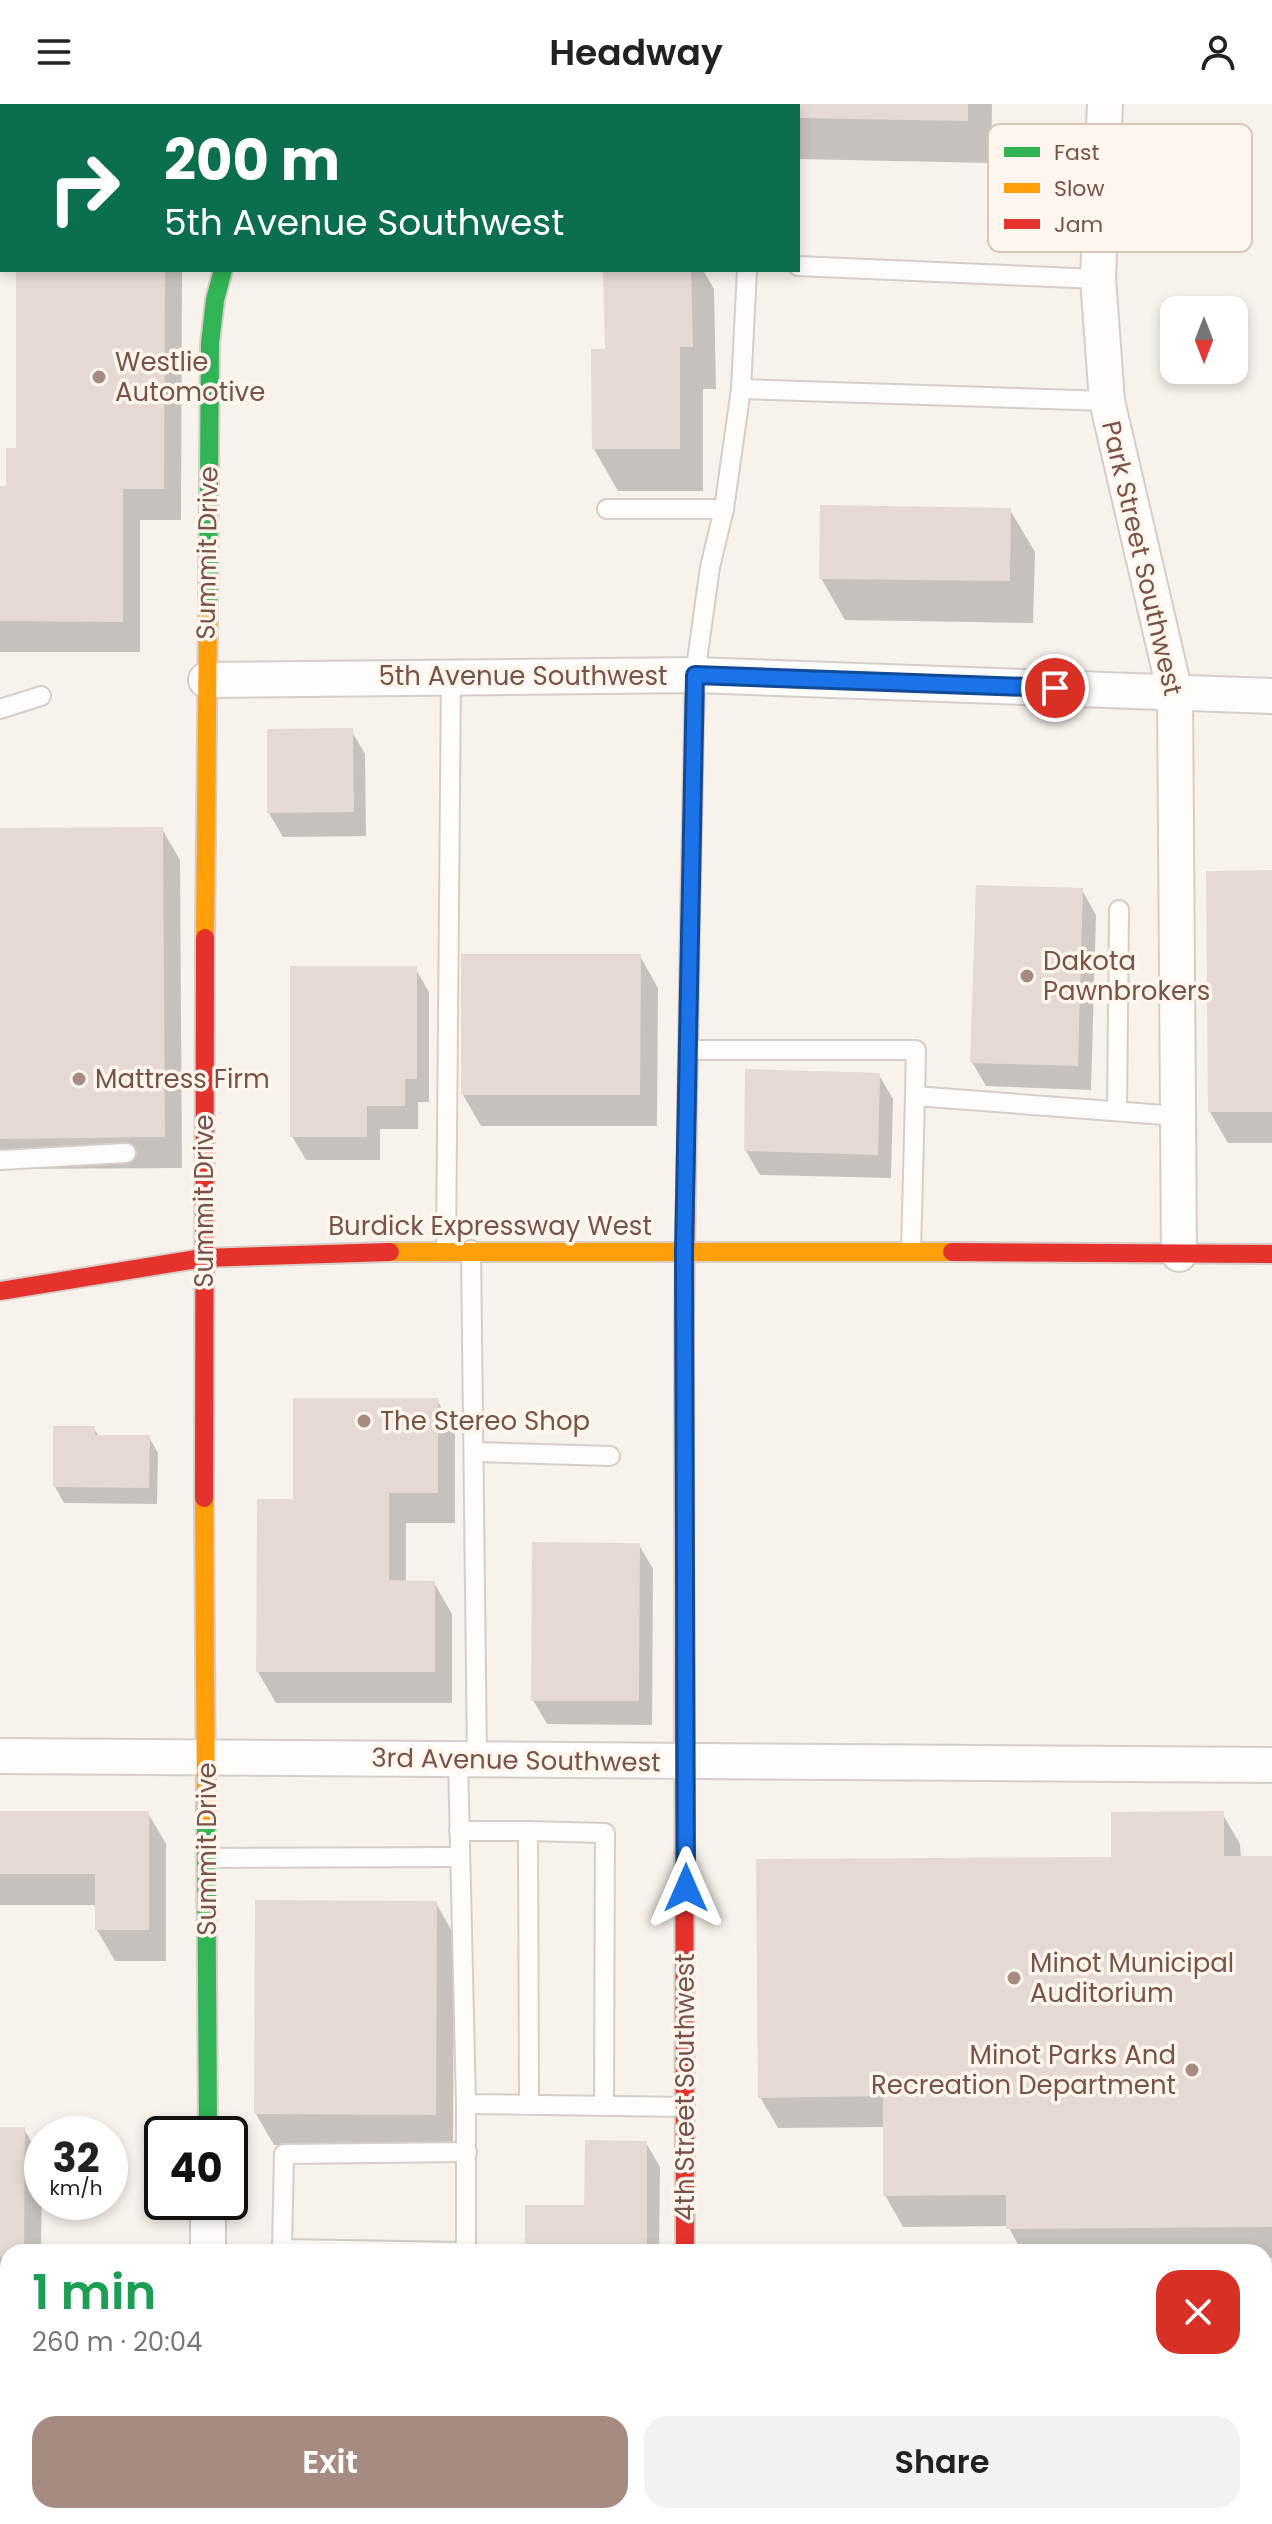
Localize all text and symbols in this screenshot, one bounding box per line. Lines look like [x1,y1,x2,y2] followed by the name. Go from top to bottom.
[549,27,723,78] text: Headway
[32,30,76,74] icon: menu
[1196,30,1240,74] icon: person
[164,121,340,200] text: 200 m
[988,124,1252,252] legend
[32,136,136,240] icon: right
[1054,137,1099,168] text: Fast
[1054,173,1104,204] text: Slow
[164,197,564,248] text: 5th Avenue Southwest
[1054,209,1103,240] text: Jam
[1160,296,1248,384] north arrow
[1160,296,1248,384] map controls
[115,344,265,410] place label: Westlie Automotive
[90,368,108,386] marker: Westlie Automotive
[1093,417,1191,699] street label: Park Street Southwest
[187,466,227,640] street label: Summit Drive
[1021,654,1089,722] pin
[378,658,668,694] street label: 5th Avenue Southwest
[1033,666,1077,710] icon: arrive
[1043,943,1210,1009] place label: Dakota Pawnbrokers
[1018,967,1036,985] marker: Dakota Pawnbrokers
[95,1061,270,1097] place label: Mattress Firm
[70,1070,88,1088] marker: Mattress Firm
[186,1114,222,1288] street label: Summit Drive
[328,1208,652,1244] street label: Burdick Expressway West
[380,1403,590,1439] place label: The Stereo Shop
[355,1412,373,1430] marker: The Stereo Shop
[371,1739,661,1781] street label: 3rd Avenue Southwest
[189,1762,225,1936] street label: Summit Drive
[644,1846,728,1930] position arrow
[1030,1945,1234,2011] place label: Minot Municipal Auditorium
[667,1953,703,2221] street label: 4th Street Southwest
[1005,1969,1023,1987] marker: Minot Municipal Auditorium
[871,2037,1176,2103] place label: Minot Parks And Recreation Department
[1183,2061,1201,2079] marker: Minot Parks And Recreation Department
[144,2116,248,2220] speed limit sign: 40
[52,2130,100,2186] text: 32
[49,2174,103,2202] text: km/h
[32,2259,156,2326] text: 1 min
[1156,2270,1240,2354] button: close
[32,2324,202,2360] text: 260 m · 20:04
[32,2416,628,2508] button: Exit
[644,2416,1240,2508] button: Share

